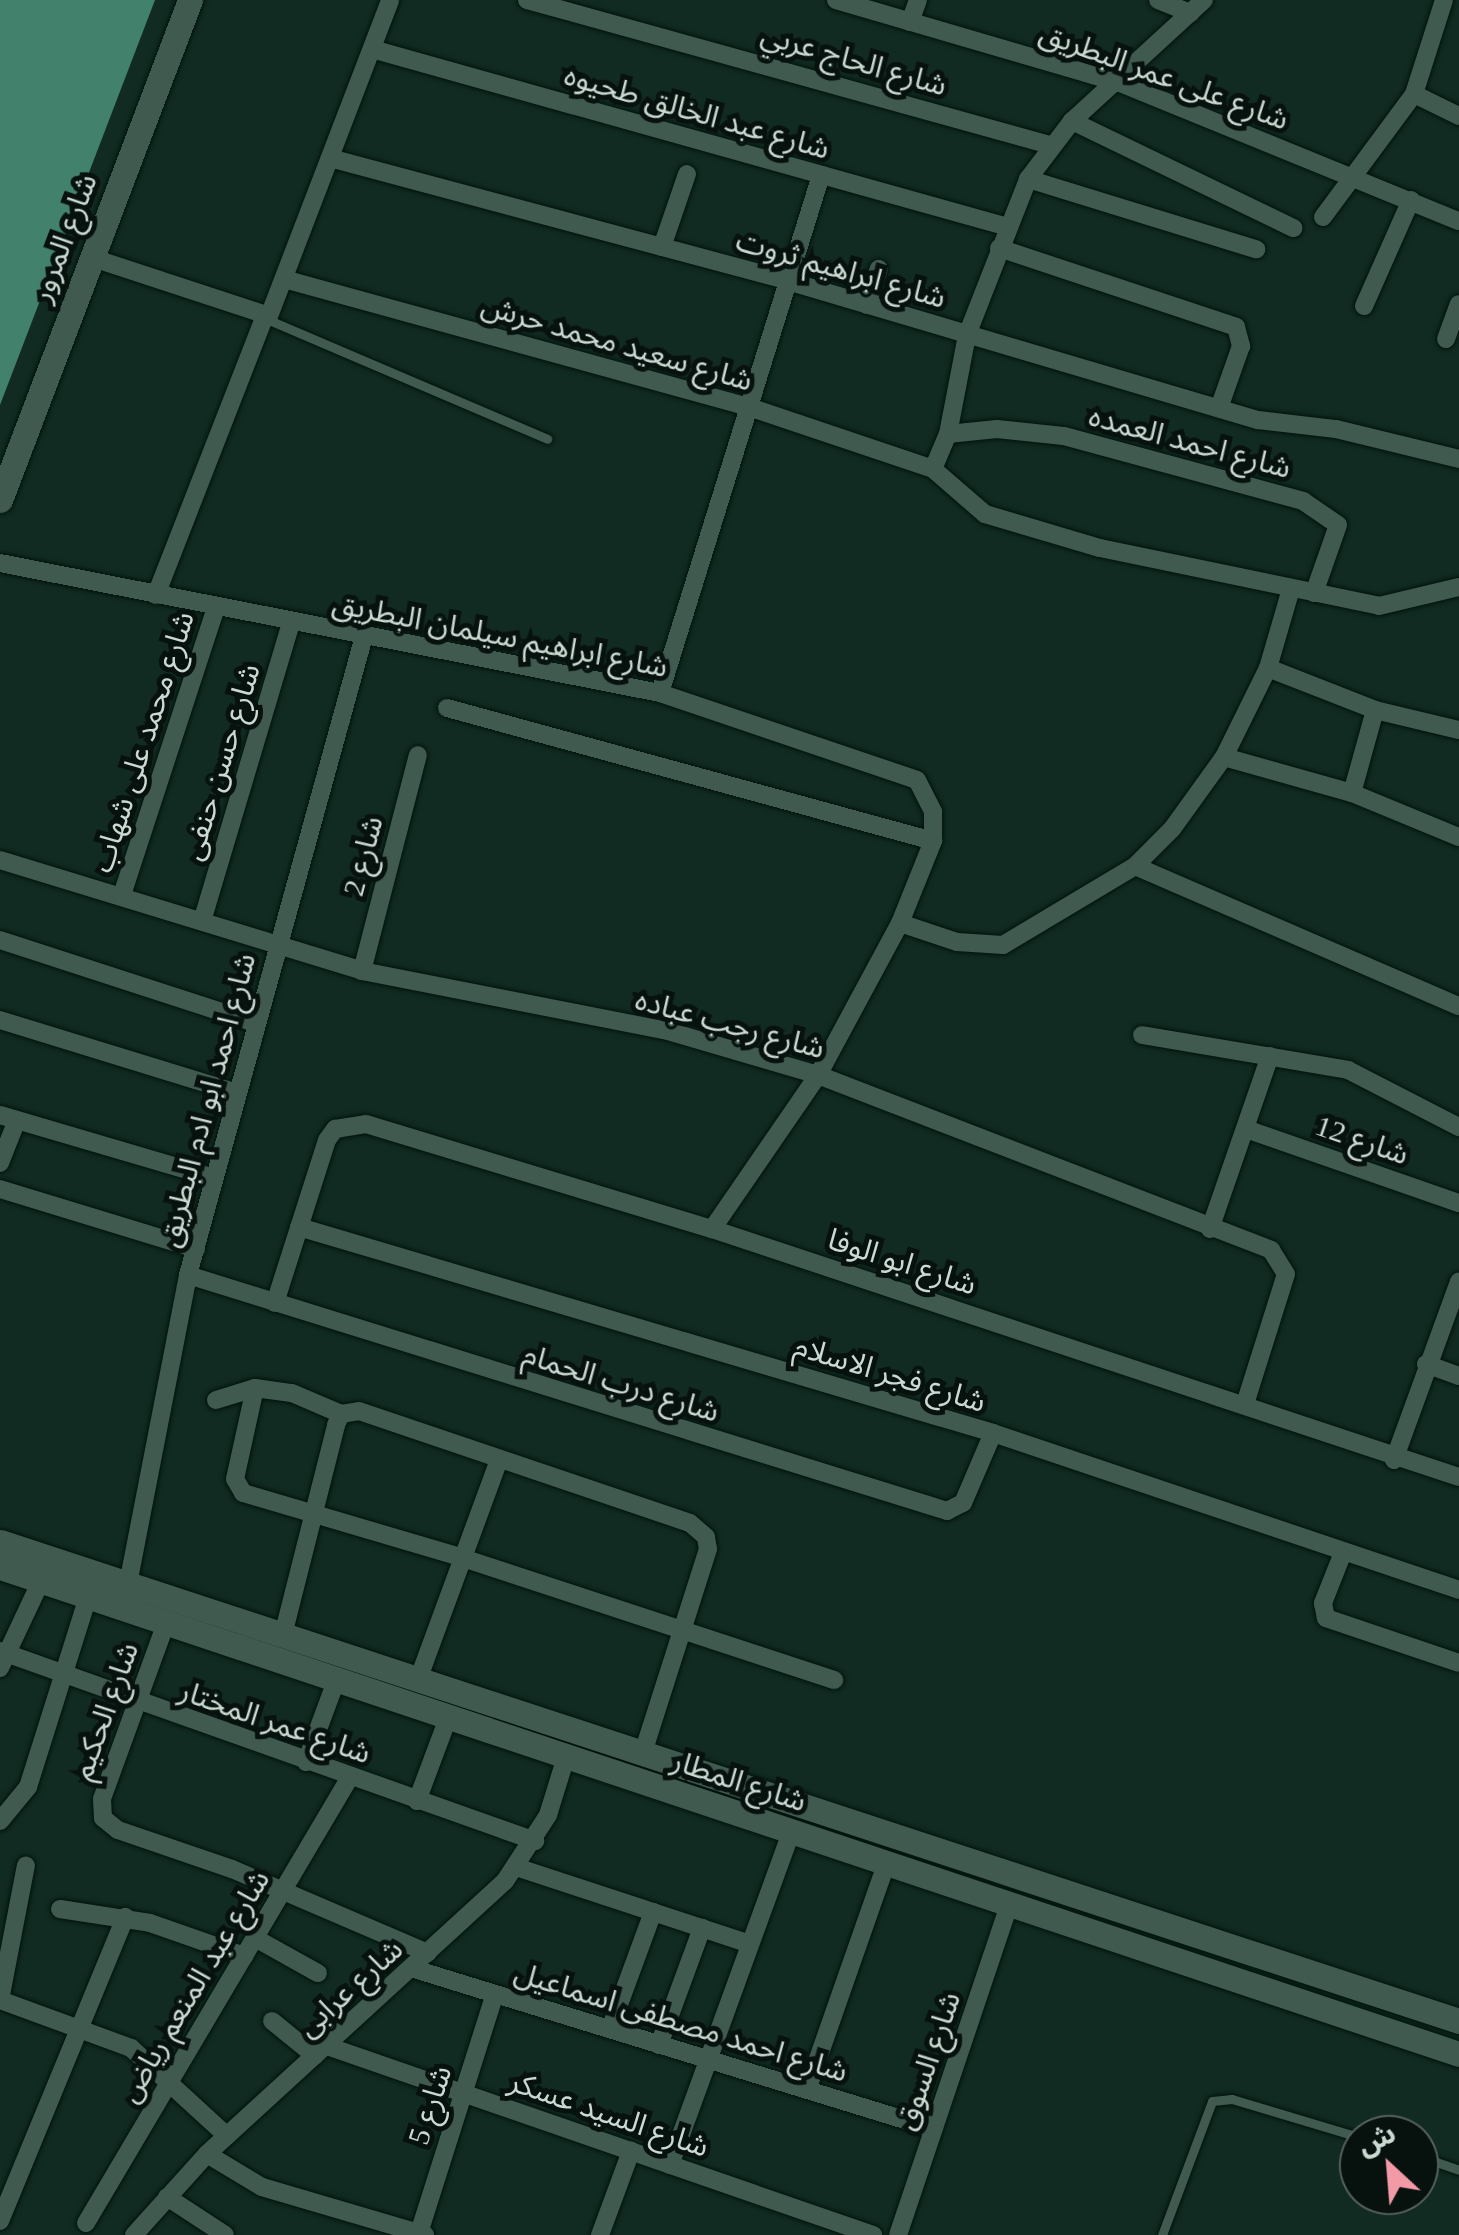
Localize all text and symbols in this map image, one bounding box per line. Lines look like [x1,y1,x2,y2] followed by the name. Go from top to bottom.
[1035,14,1293,138] street label: شارع على عمر البطريق
[757,16,951,104] street label: شارع الحاج عربي
[560,57,834,167] street label: شارع عبد الخالق طحيوه
[23,169,105,307] street label: شارع المرور
[732,222,950,316] street label: شارع ابراهيم ثروت
[477,287,757,399] street label: شارع سعيد محمد حرش
[1085,398,1295,486] street label: شارع احمد العمده
[329,585,671,685] street label: شارع ابراهيم سيلمان البطريق
[84,607,202,877] street label: شارع محمد على شهاب
[174,659,268,865] street label: شارع حسن حنفى
[335,812,391,900] street label: شارع 2
[150,949,264,1251] street label: شارع احمد ابو ادم البطريق
[631,981,829,1067] street label: شارع رجب عباده
[1311,1107,1413,1173] street label: شارع 12
[823,1221,981,1303] street label: شارع ابو الوفا
[790,1328,990,1420] street label: شارع فجر الاسلام
[519,1336,723,1430] street label: شارع درب الحمام
[64,1638,146,1784] street label: شارع الحكيم
[175,1672,375,1772] street label: شارع عمر المختار
[667,1742,811,1820] street label: شارع المطار
[110,1863,278,2109] street label: شارع عبد المنعم رياض
[290,1931,410,2045] street label: شارع عرابى
[510,1954,852,2090] street label: شارع احمد مصطفى اسماعيل
[888,1987,968,2135] street label: شارع السوق
[400,2061,460,2149] street label: شارع 5
[504,2063,714,2165] street label: شارع السيد عسكر
[1339,2115,1439,2215] north arrow
[1352,2117,1401,2162] text: ش

